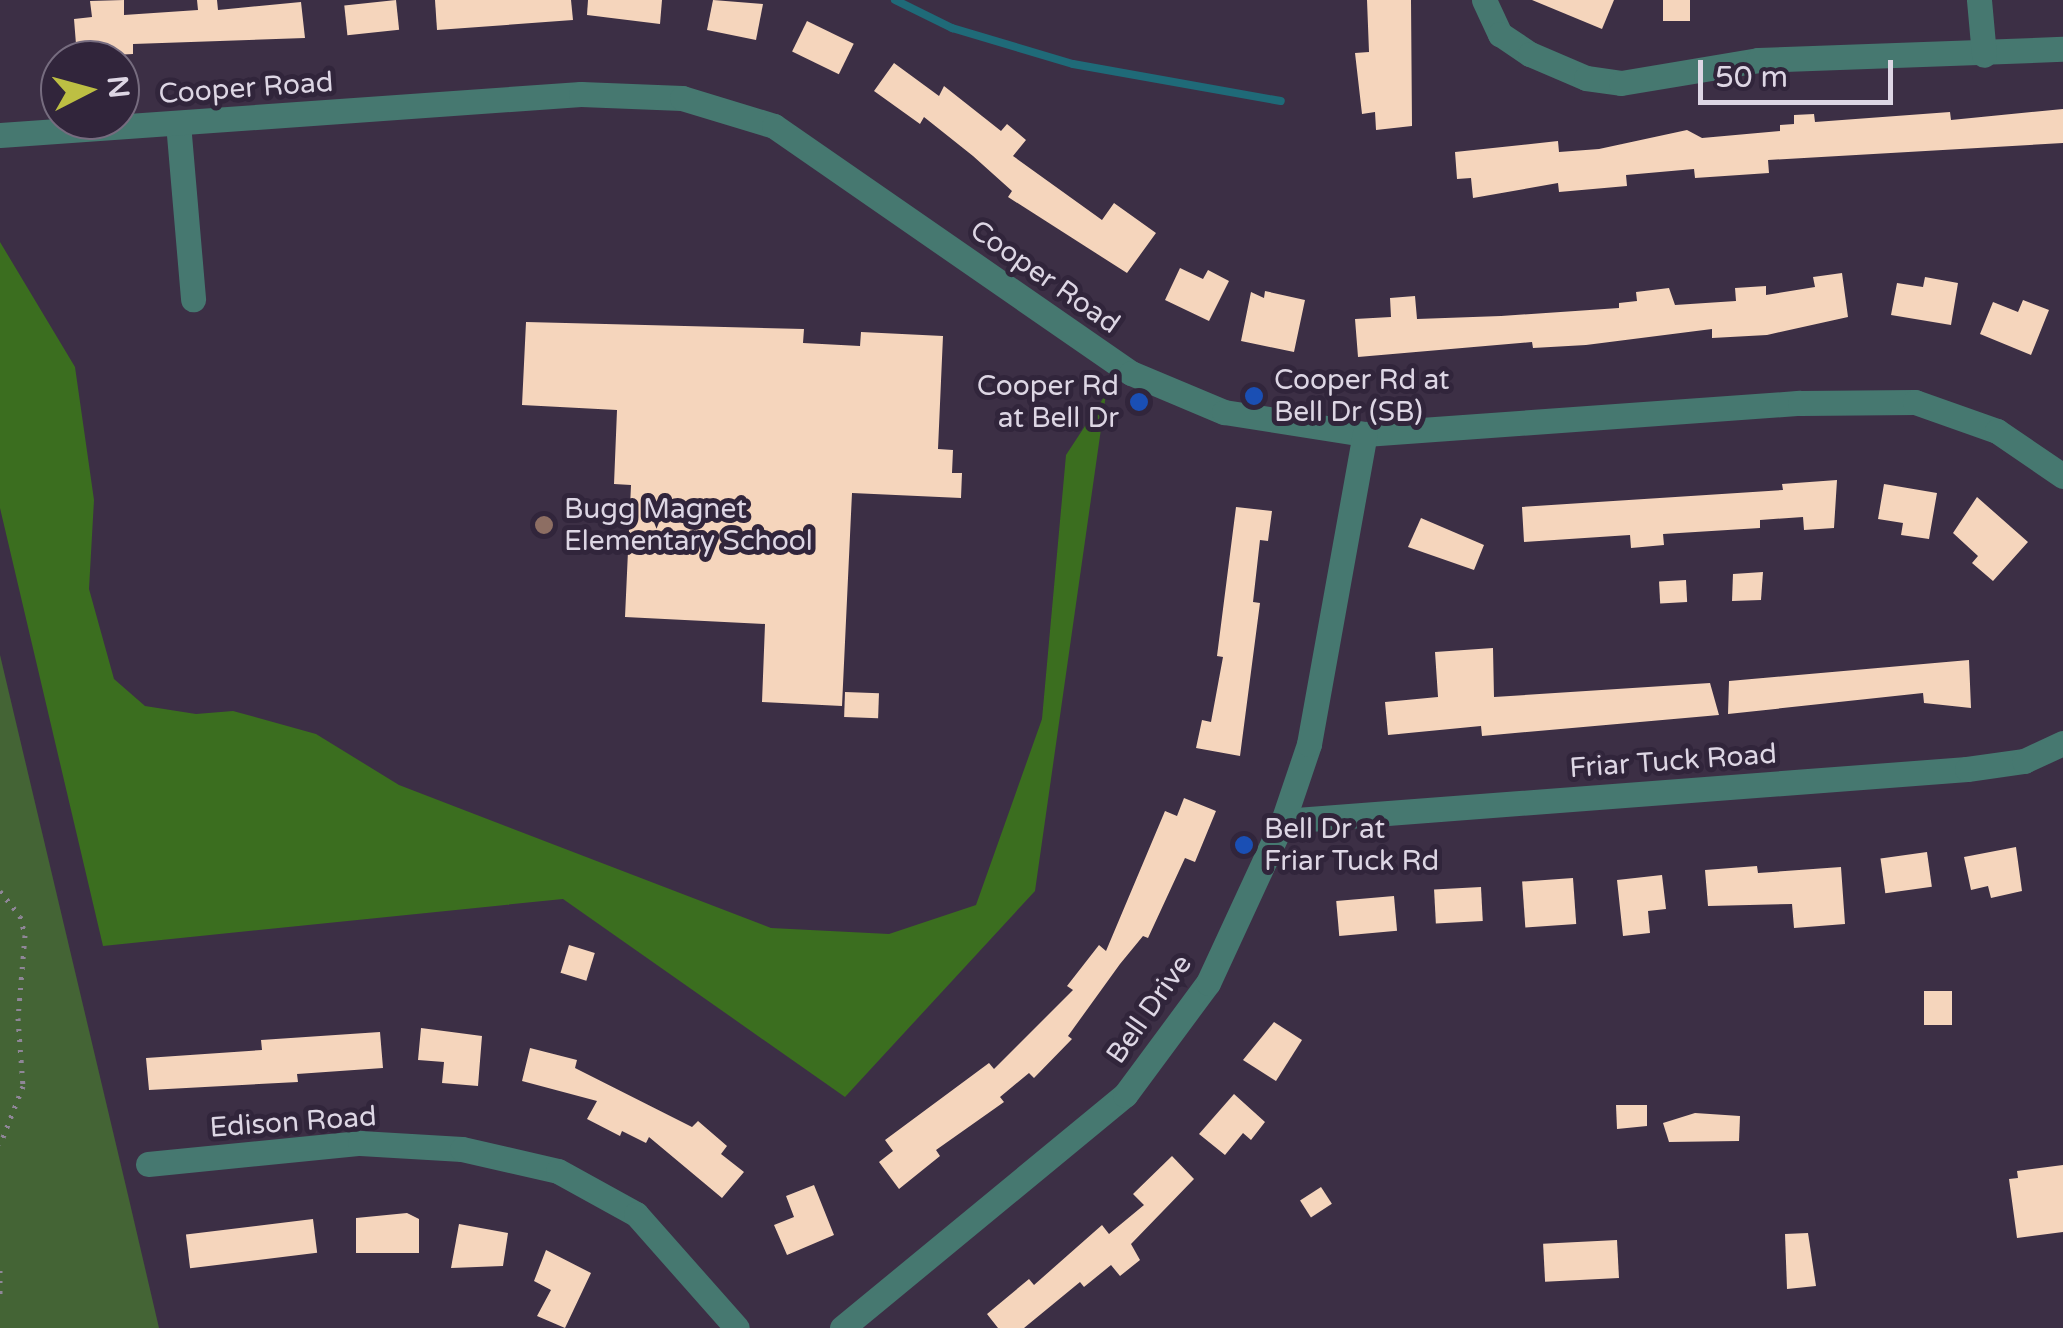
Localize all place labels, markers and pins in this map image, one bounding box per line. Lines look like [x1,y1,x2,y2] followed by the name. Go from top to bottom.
[1274,363,1450,429] place label: Cooper Rd at Bell Dr (SB)
[977,369,1119,435] place label: Cooper Rd at Bell Dr
[1243,385,1265,407] marker: Cooper Rd at Bell Dr (SB)
[1128,391,1150,413] marker: Cooper Rd at Bell Dr
[564,492,813,558] place label: Bugg Magnet Elementary School
[533,514,555,536] marker: Bugg Magnet Elementary School
[1264,812,1439,878] place label: Bell Dr at Friar Tuck Rd
[1233,834,1255,856] marker: Bell Dr at Friar Tuck Rd

